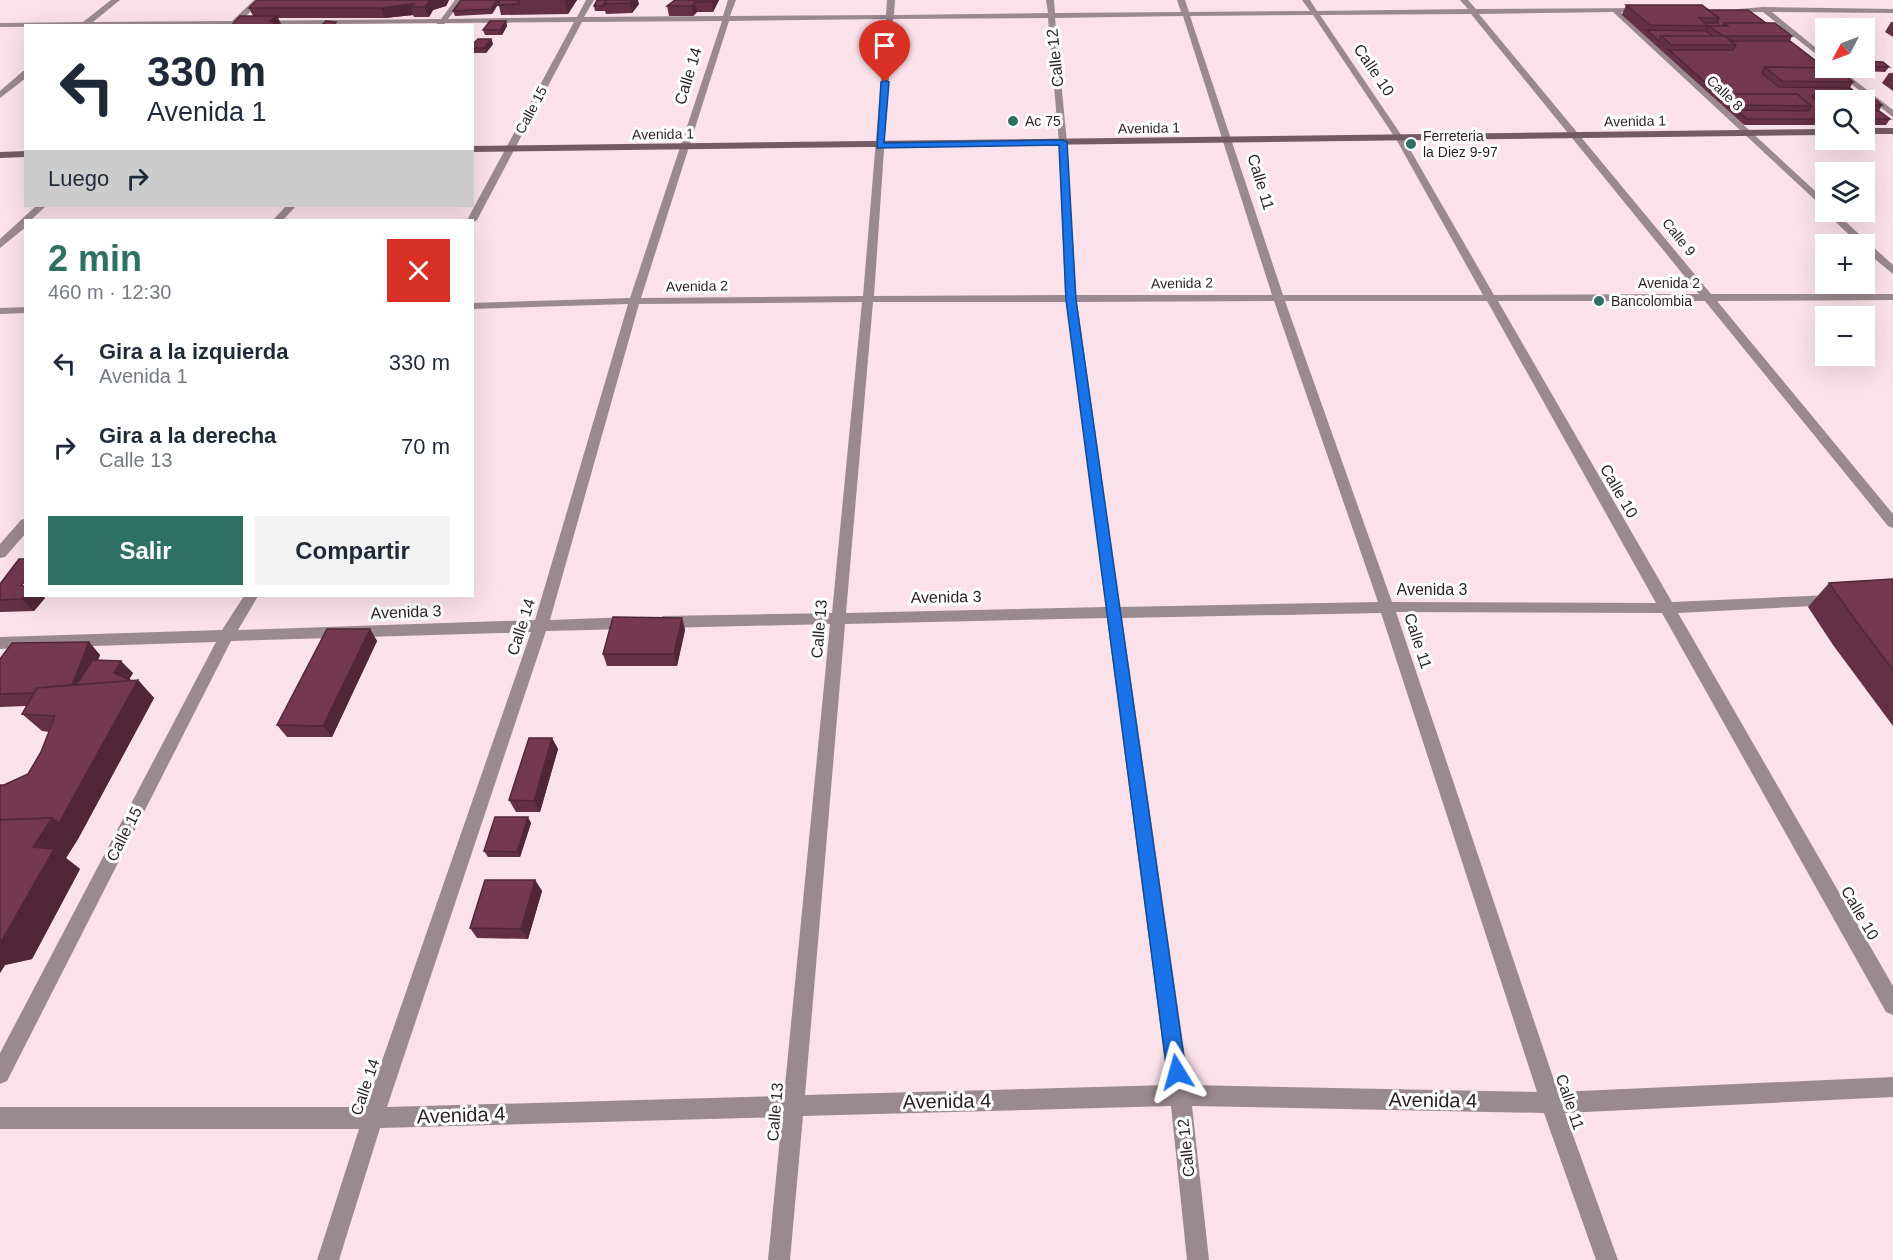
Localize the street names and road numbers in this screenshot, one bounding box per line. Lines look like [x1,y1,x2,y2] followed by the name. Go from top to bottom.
[1043,28,1067,88] street label: Calle 12
[1351,41,1398,99] street label: Calle 10
[671,45,705,107] street label: Calle 14
[1704,72,1746,114] street label: Calle 8
[512,83,550,136] street label: Calle 15
[1604,112,1666,130] street label: Avenida 1
[1118,119,1180,137] street label: Avenida 1
[632,125,694,143] street label: Avenida 1
[1244,152,1278,212] street label: Calle 11
[1659,215,1699,259] street label: Calle 9
[1151,274,1213,292] street label: Avenida 2
[1638,275,1700,291] street label: Avenida 2
[666,277,728,295] street label: Avenida 2
[1597,461,1641,521] street label: Calle 10
[1397,581,1468,598] street label: Avenida 3
[910,588,982,606] street label: Avenida 3
[504,596,538,658] street label: Calle 14
[808,599,830,659] street label: Calle 13
[370,602,442,622] street label: Avenida 3
[1401,611,1435,671] street label: Calle 11
[103,804,145,864] street label: Calle 15
[1838,883,1882,943] street label: Calle 10
[347,1056,383,1118] street label: Calle 14
[1553,1072,1587,1132] street label: Calle 11
[764,1082,786,1142] street label: Calle 13
[1389,1088,1477,1112] street label: Avenida 4
[903,1089,991,1113] street label: Avenida 4
[416,1102,506,1128] street label: Avenida 4
[1174,1118,1198,1178] street label: Calle 12

